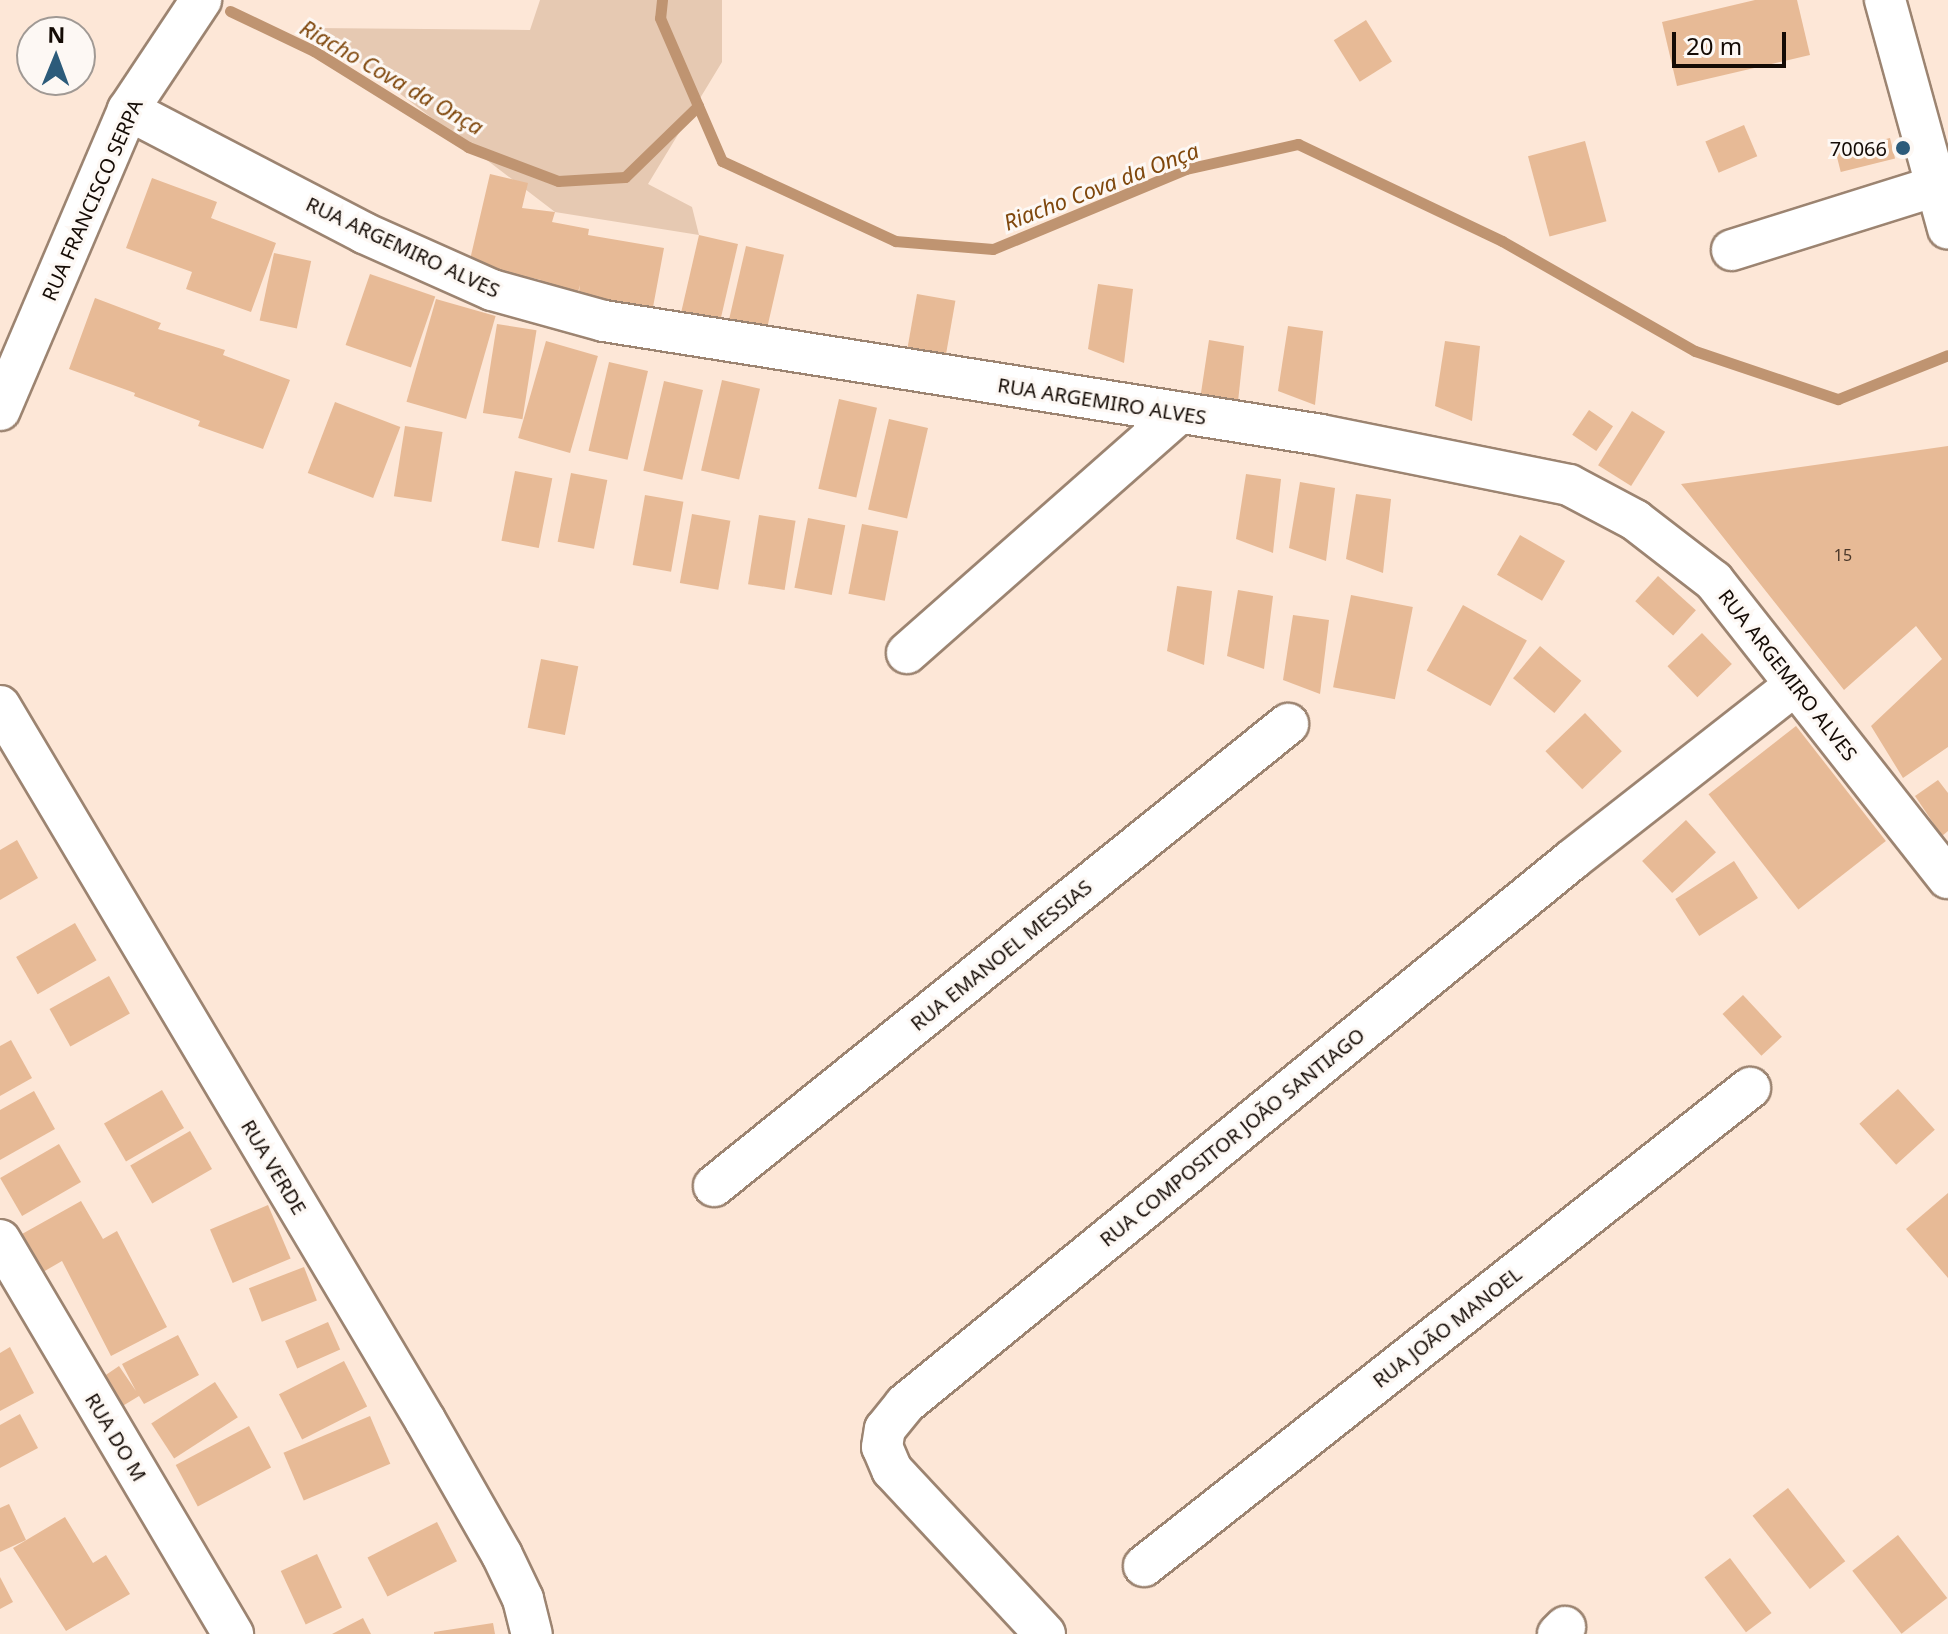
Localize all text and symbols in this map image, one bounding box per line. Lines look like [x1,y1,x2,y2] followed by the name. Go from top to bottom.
[296,14,488,140] water label: Riacho Cova da Onça
[16,16,96,96] north arrow
[1676,16,1790,66] scale bar
[47,19,66,49] text: N
[1686,29,1742,62] text: 20 m
[37,96,147,304] street label: RUA FRANCISCO SERPA
[1830,136,1887,160] place label: 70066
[1000,137,1202,235] water label: Riacho Cova da Onça
[1894,139,1912,157] marker: 70066
[302,192,504,302] street label: RUA ARGEMIRO ALVES
[996,373,1208,429] street label: RUA ARGEMIRO ALVES
[1834,545,1852,565] house number: 15
[1714,585,1862,765] street label: RUA ARGEMIRO ALVES
[906,874,1096,1036] street label: RUA EMANOEL MESSIAS
[1095,1023,1369,1251] street label: RUA COMPOSITOR JOÃO SANTIAGO
[236,1115,312,1219] street label: RUA VERDE
[1368,1262,1526,1392] street label: RUA JOÃO MANOEL
[80,1389,152,1485] street label: RUA DO M

